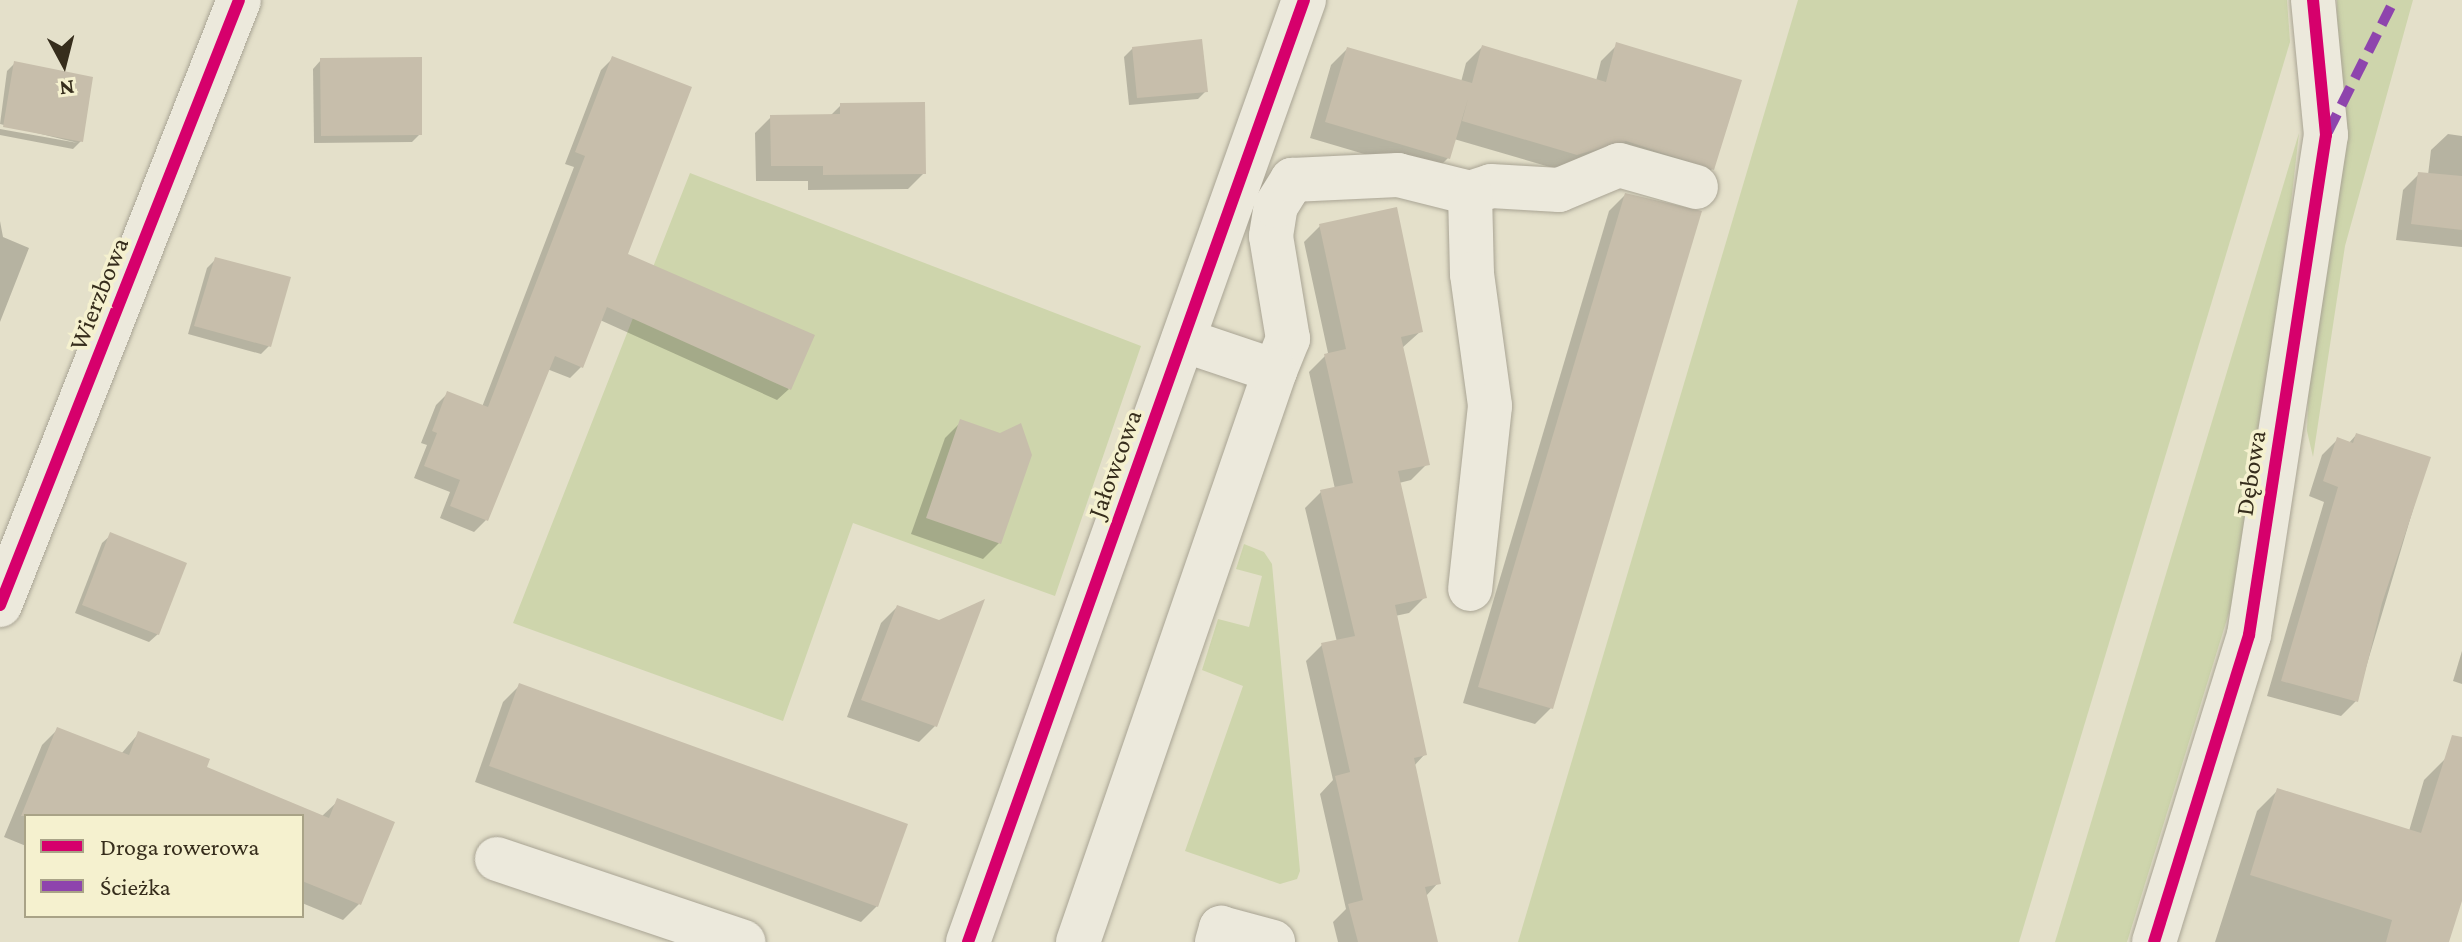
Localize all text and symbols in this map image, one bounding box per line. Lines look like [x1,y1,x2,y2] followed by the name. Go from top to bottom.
[24,24,104,104] north arrow
[58,75,76,102] text: N
[62,233,136,355] street label: Wierzbowa
[1081,406,1149,522] street label: Jałowcowa
[2229,428,2273,518] street label: Dębowa
[24,814,304,918] legend
[100,833,259,860] text: Droga rowerowa
[100,873,171,900] text: Ścieżka

